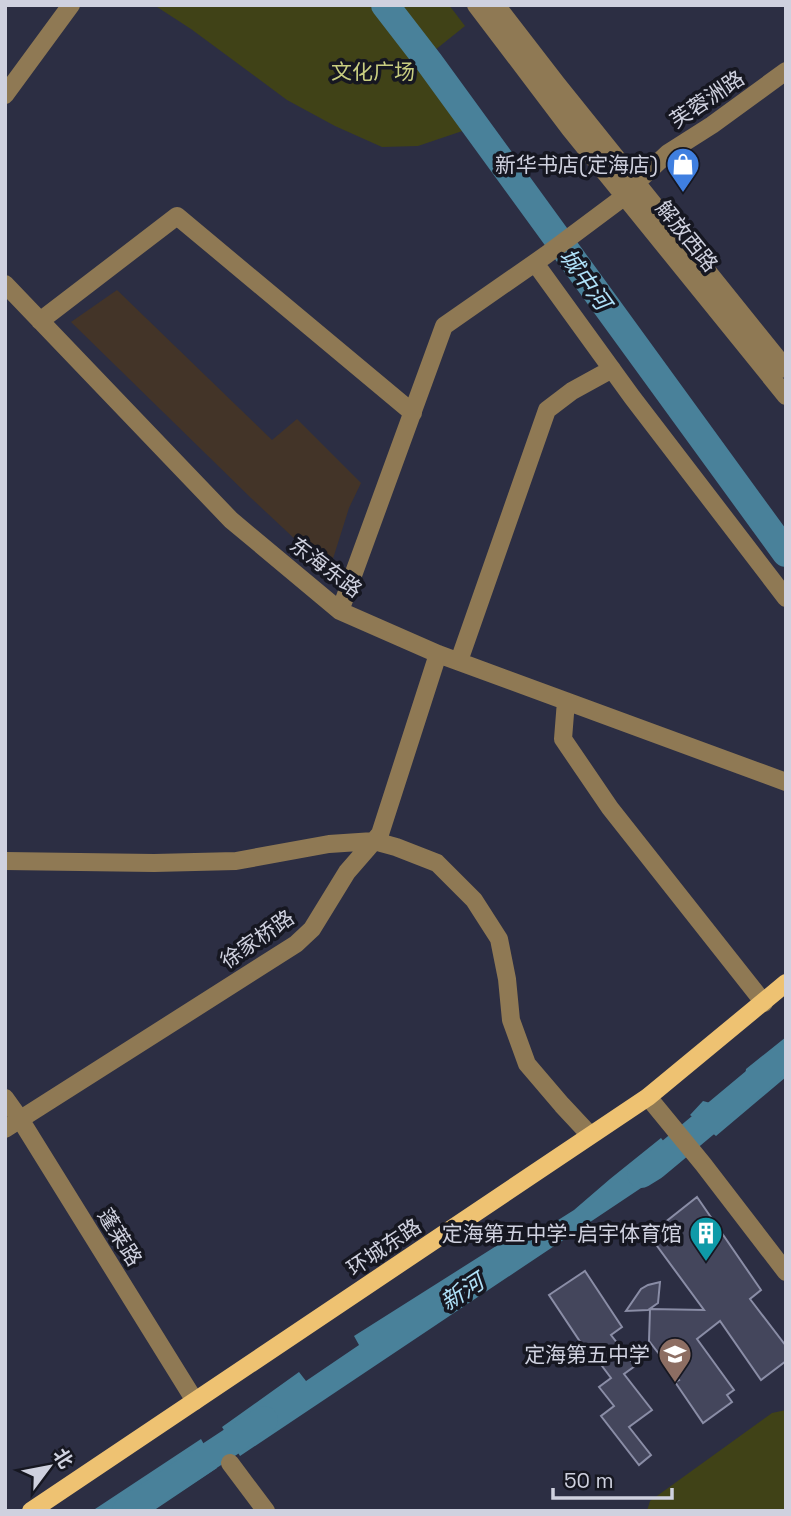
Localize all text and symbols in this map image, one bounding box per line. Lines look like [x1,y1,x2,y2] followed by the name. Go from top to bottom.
[331,58,415,85] park label: 文化广场
[665,64,749,134] street label: 芙蓉洲路
[664,145,702,194] shop icon: 新华书店(定海店)
[495,151,658,178] place label: 新华书店(定海店)
[650,195,724,277] street label: 解放西路
[553,242,620,319] water label: 城中河
[284,531,368,603] street label: 东海东路
[215,904,299,974] street label: 徐家桥路
[92,1203,148,1271] street label: 蓬莱路
[342,1212,426,1282] street label: 环城东路
[687,1214,725,1263] building icon: 定海第五中学-启宇体育馆
[441,1220,682,1247] place label: 定海第五中学-启宇体育馆
[435,1265,493,1317] water label: 新河
[656,1335,694,1384] school or university icon: 定海第五中学
[524,1341,650,1368] place label: 定海第五中学
[14,1432,84,1502] north arrow
[47,1444,79,1473] text: 北
[553,1456,672,1500] scale bar
[564,1467,614,1494] text: 50 m

